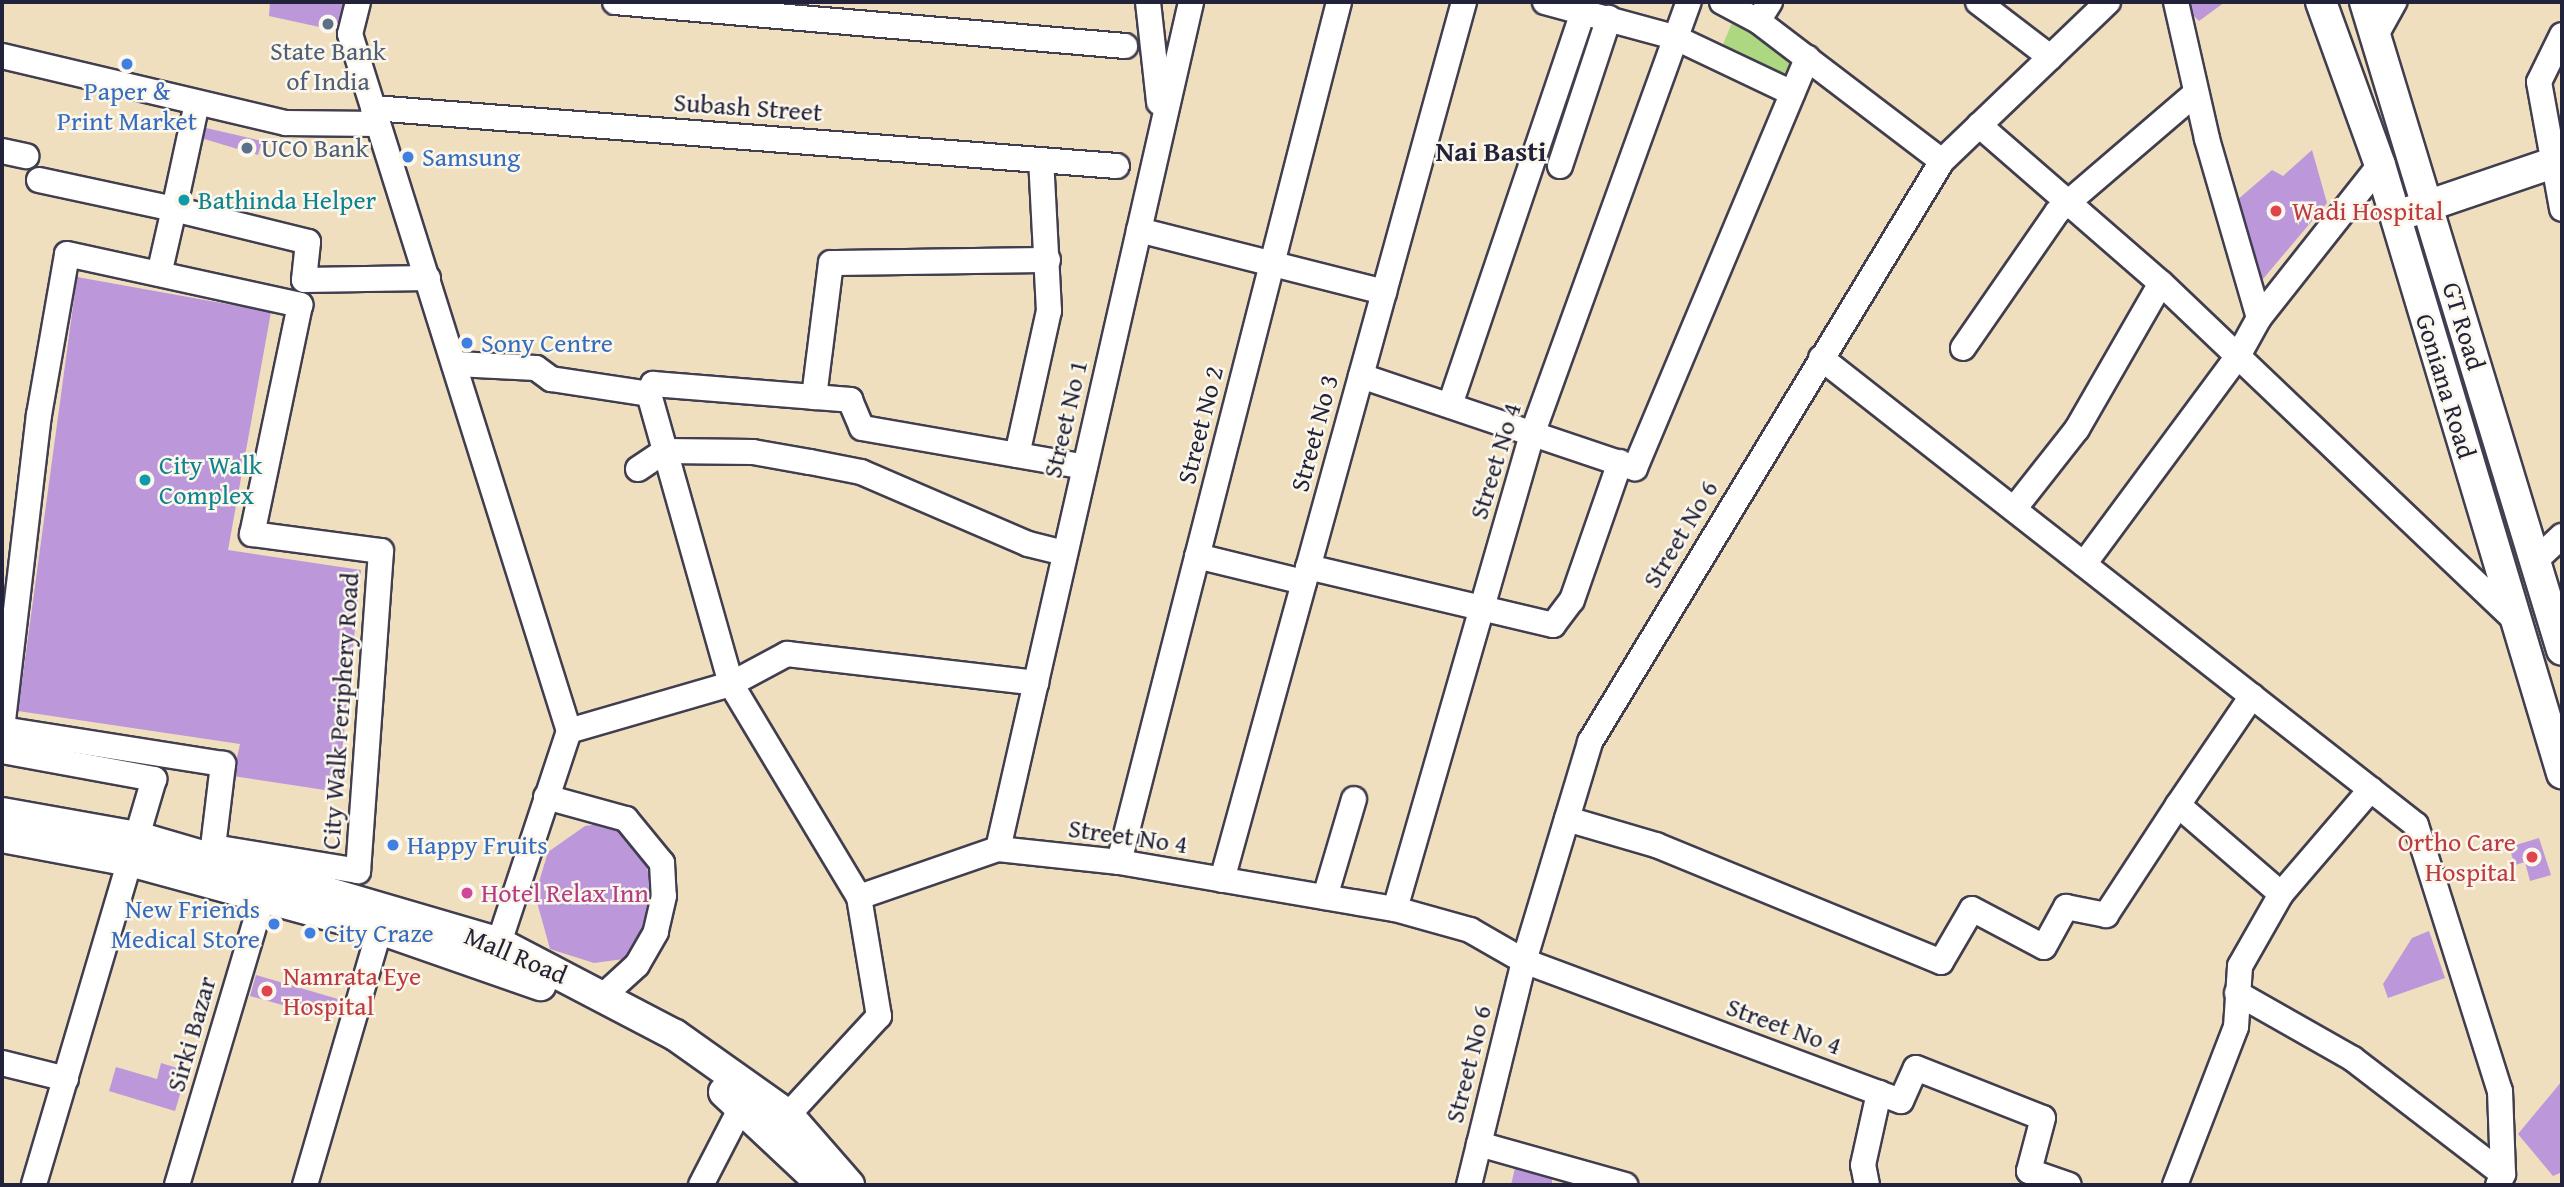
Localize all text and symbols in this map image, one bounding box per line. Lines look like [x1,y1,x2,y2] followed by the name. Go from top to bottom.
[320,16,336,32] marker: State Bank of India
[270,35,386,96] place label: State Bank of India
[119,56,135,72] marker: Paper & Print Market
[57,75,197,136] place label: Paper & Print Market
[673,86,823,128] street label: Subash Street
[261,132,369,164] place label: UCO Bank
[1436,134,1546,168] district label: Nai Basti
[239,140,255,156] marker: UCO Bank
[422,141,520,173] place label: Samsung
[400,149,416,165] marker: Samsung
[198,184,376,216] place label: Bathinda Helper
[176,192,192,208] marker: Bathinda Helper
[2292,195,2443,227] place label: Wadi Hospital
[2266,201,2286,221] marker: Wadi Hospital
[2436,278,2492,374] street label: GT Road
[2409,310,2483,462] street label: Goniana Road
[481,327,613,359] place label: Sony Centre
[459,335,475,351] marker: Sony Centre
[1036,357,1094,481] street label: Street No 1
[1170,363,1230,487] street label: Street No 2
[1283,371,1345,495] street label: Street No 3
[1463,399,1527,523] street label: Street No 4
[159,449,262,510] place label: City Walk Complex
[137,472,153,488] marker: City Walk Complex
[1636,475,1724,593] street label: Street No 6
[315,571,365,851] street label: City Walk Periphery Road
[1066,812,1190,860] street label: Street No 4
[2398,826,2516,888] place label: Ortho Care Hospital
[407,829,548,861] place label: Happy Fruits
[385,837,401,853] marker: Happy Fruits
[2522,847,2542,867] marker: Ortho Care Hospital
[481,877,649,909] place label: Hotel Relax Inn
[459,885,475,901] marker: Hotel Relax Inn
[111,893,260,954] place label: New Friends Medical Store
[266,916,282,932] marker: New Friends Medical Store
[324,917,434,949] place label: City Craze
[460,919,572,991] street label: Mall Road
[302,925,318,941] marker: City Craze
[283,960,421,1021] place label: Namrata Eye Hospital
[160,973,222,1095] street label: Sirki Bazar
[257,981,277,1001] marker: Namrata Eye Hospital
[1722,991,1846,1061] street label: Street No 4
[1438,1002,1498,1126] street label: Street No 6

